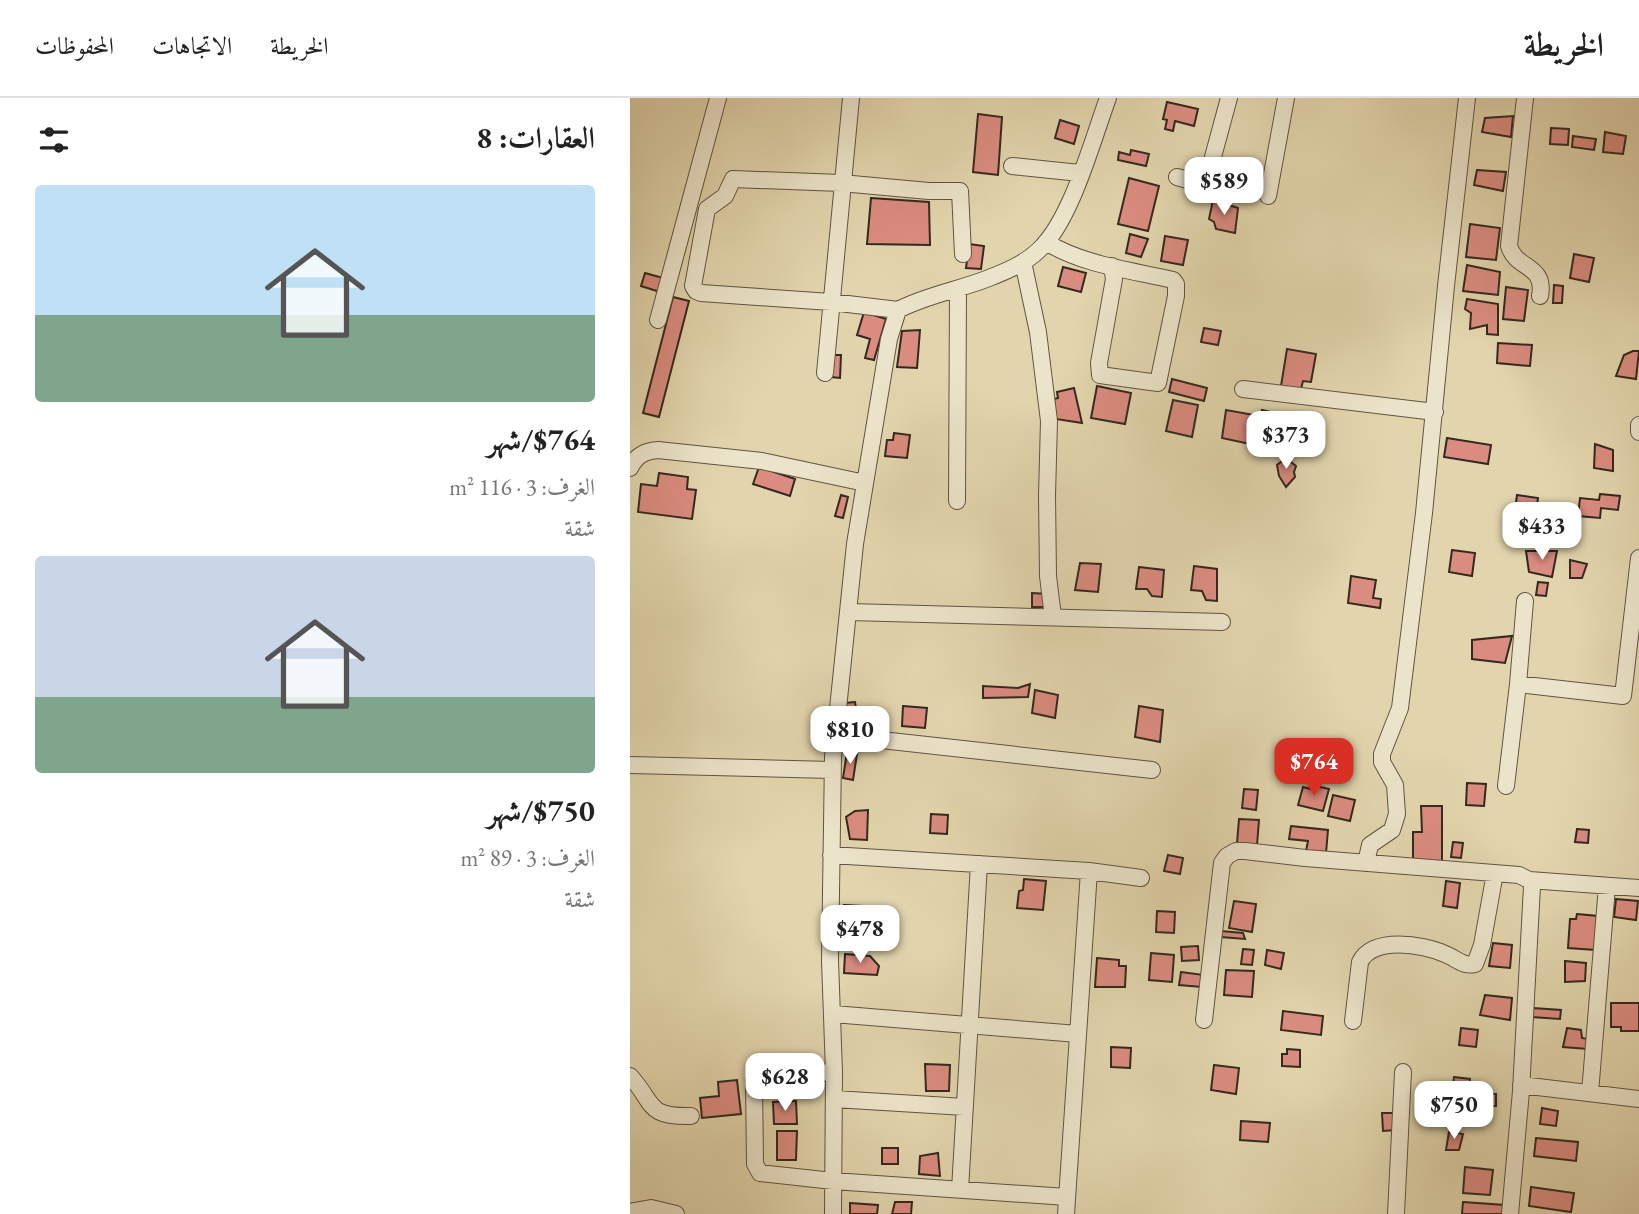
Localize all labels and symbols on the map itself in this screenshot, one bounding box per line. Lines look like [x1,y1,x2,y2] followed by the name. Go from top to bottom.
[1183,158,1265,217] pin: $589
[1245,412,1327,471] pin: $373
[1501,503,1583,562] pin: $433
[809,706,891,766] pin: $810
[1273,738,1355,798] pin: $764
[819,906,901,965] pin: $478
[744,1054,826,1113] pin: $628
[1413,1082,1495,1141] pin: $750

